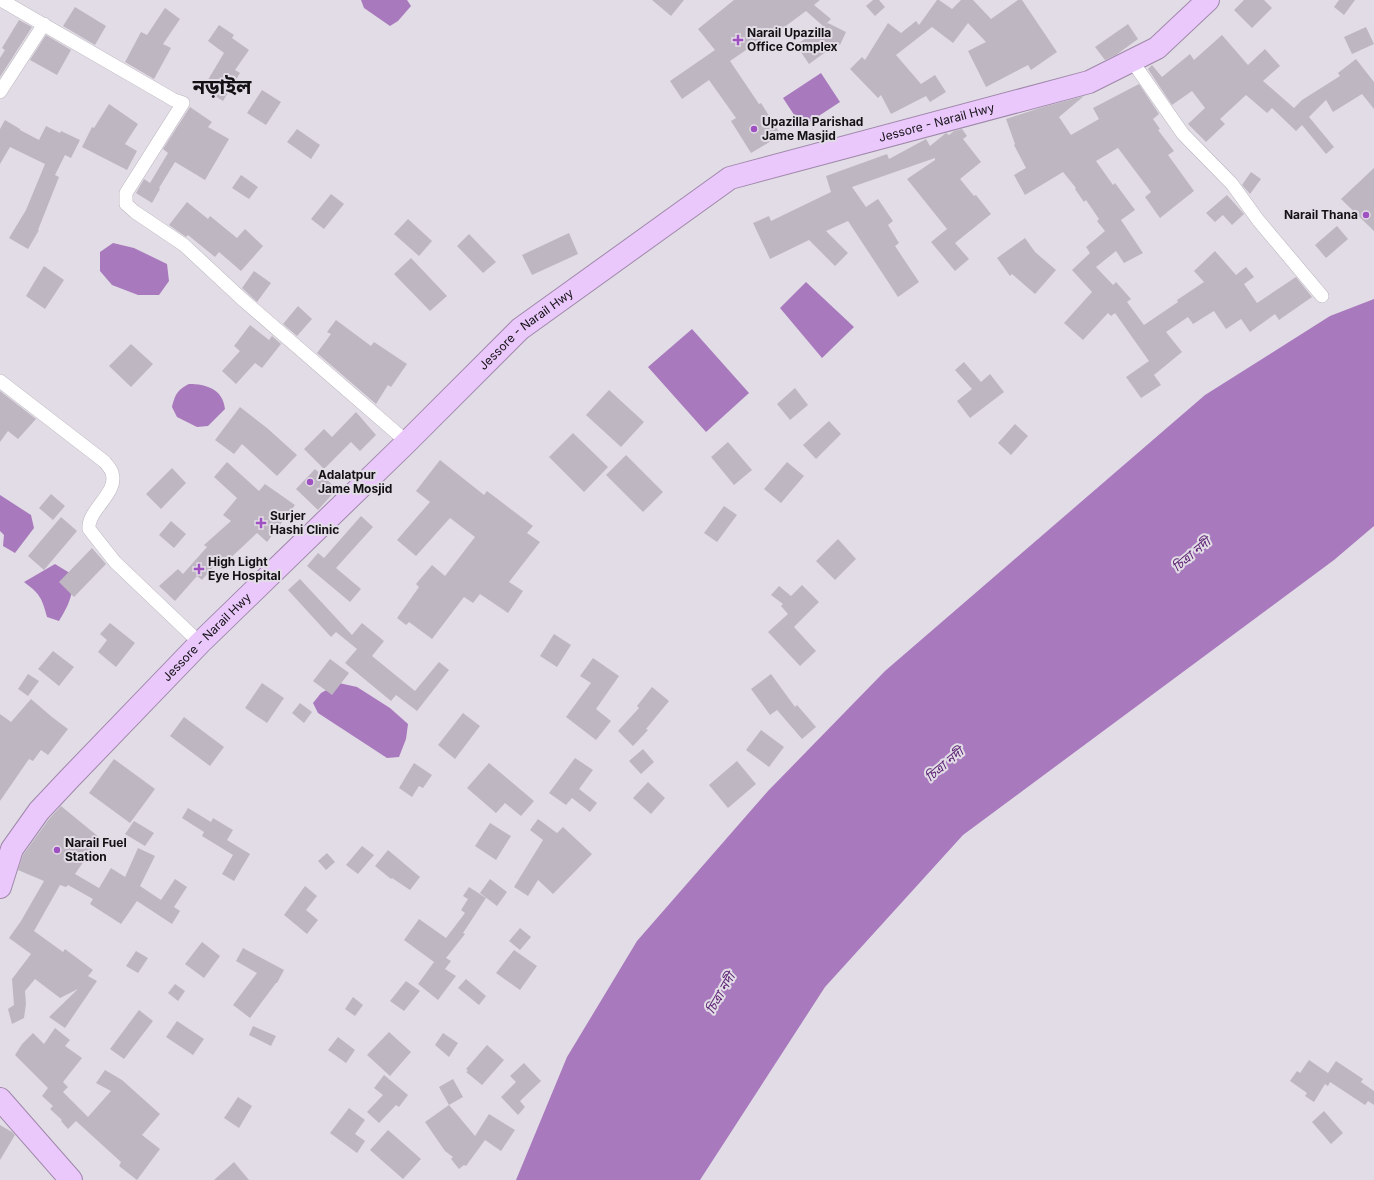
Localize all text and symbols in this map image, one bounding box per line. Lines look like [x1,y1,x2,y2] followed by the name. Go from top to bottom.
[747,25,838,54] place label: Narail Upazilla Office Complex
[732,34,744,46] marker: Narail Upazilla Office Complex
[192,75,252,99] district label: নড়াইল
[877,100,996,145] street label: Jessore - Narail Hwy
[762,114,863,143] place label: Upazilla Parishad Jame Masjid
[749,124,759,134] marker: Upazilla Parishad Jame Masjid
[1284,207,1358,222] place label: Narail Thana
[1361,210,1371,220] marker: Narail Thana
[475,285,576,373] street label: Jessore - Narail Hwy
[318,467,392,496] place label: Adalatpur Jame Mosjid
[305,477,315,487] marker: Adalatpur Jame Mosjid
[270,508,339,537] place label: Surjer Hashi Clinic
[255,517,267,529] marker: Surjer Hashi Clinic
[1169,532,1215,574] water label: চিত্রা নদী
[208,554,281,583] place label: High Light Eye Hospital
[193,563,205,575] marker: High Light Eye Hospital
[159,589,254,684] street label: Jessore - Narail Hwy
[922,742,968,784] water label: চিত্রা নদী
[65,835,127,864] place label: Narail Fuel Station
[52,845,62,855] marker: Narail Fuel Station
[702,967,739,1016] water label: চিত্রা নদী

